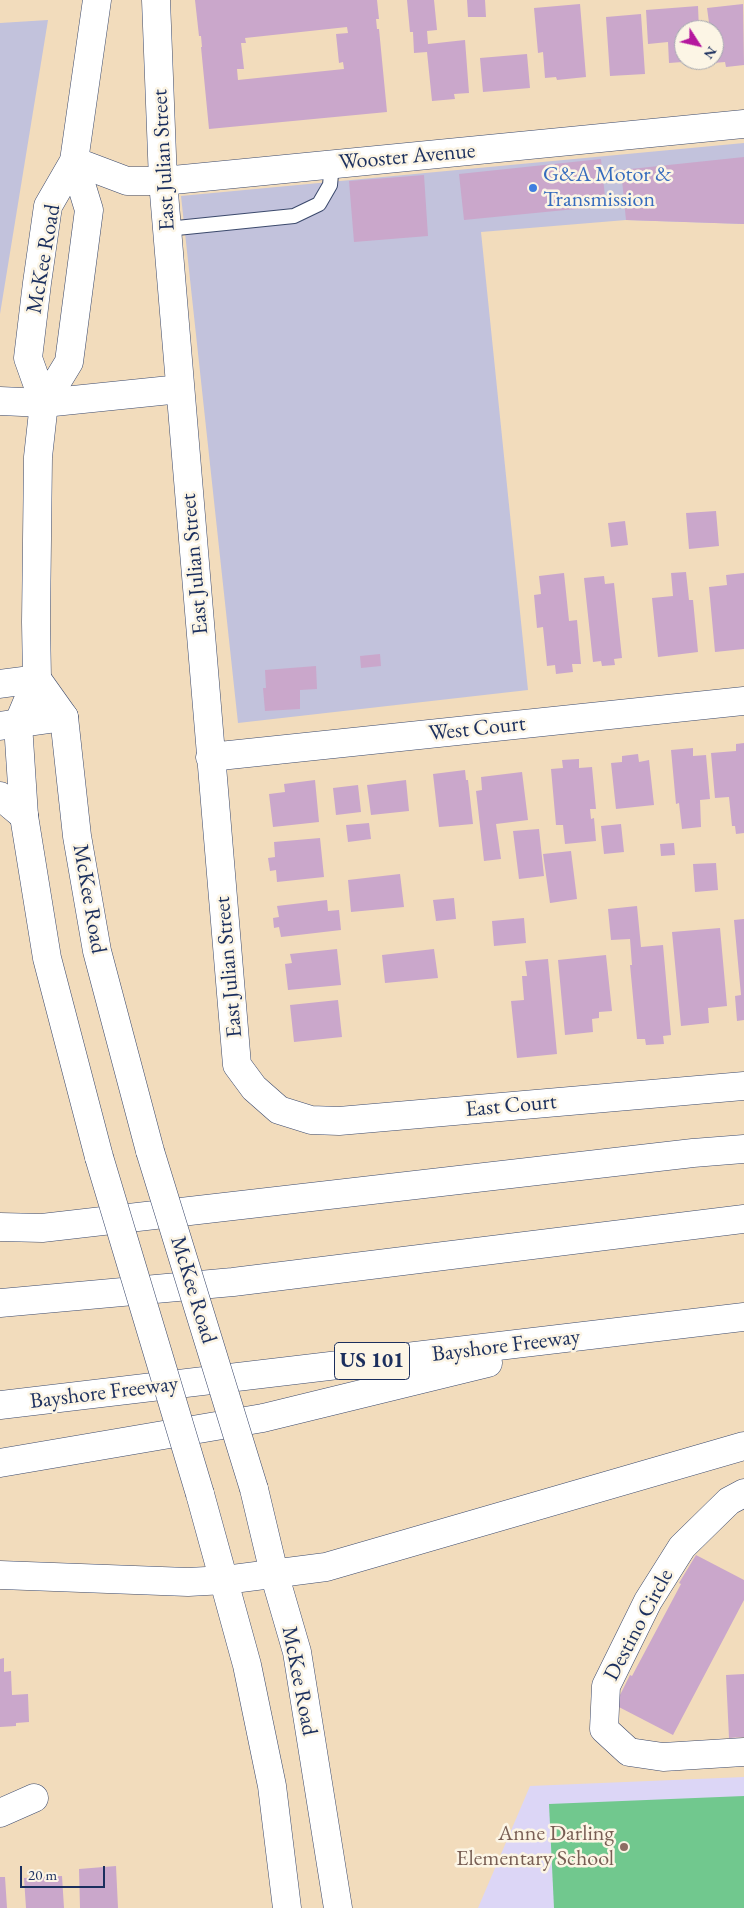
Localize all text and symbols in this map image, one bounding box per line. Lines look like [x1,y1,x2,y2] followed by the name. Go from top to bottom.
[674,20,724,70] north arrow
[700,43,721,63] text: N
[147,88,181,232] street label: East Julian Street
[338,138,476,176] street label: Wooster Avenue
[543,162,672,214] place label: G&A Motor & Transmission
[527,182,539,194] marker: G&A Motor & Transmission
[21,202,67,316] street label: McKee Road
[176,492,214,636] street label: East Julian Street
[427,711,527,747] street label: West Court
[66,842,112,956] street label: McKee Road
[210,895,248,1039] street label: East Julian Street
[464,1089,558,1123] street label: East Court
[164,1233,222,1347] street label: McKee Road
[430,1324,582,1368] street label: Bayshore Freeway
[334,1342,410,1380] road number: US 101
[28,1371,180,1415] street label: Bayshore Freeway
[599,1565,679,1685] street label: Destino Circle
[275,1624,323,1738] street label: McKee Road
[456,1821,614,1872] place label: Anne Darling Elementary School
[618,1841,630,1853] marker: Anne Darling Elementary School
[22,1856,108,1888] scale bar
[28,1865,57,1884] text: 20 m

